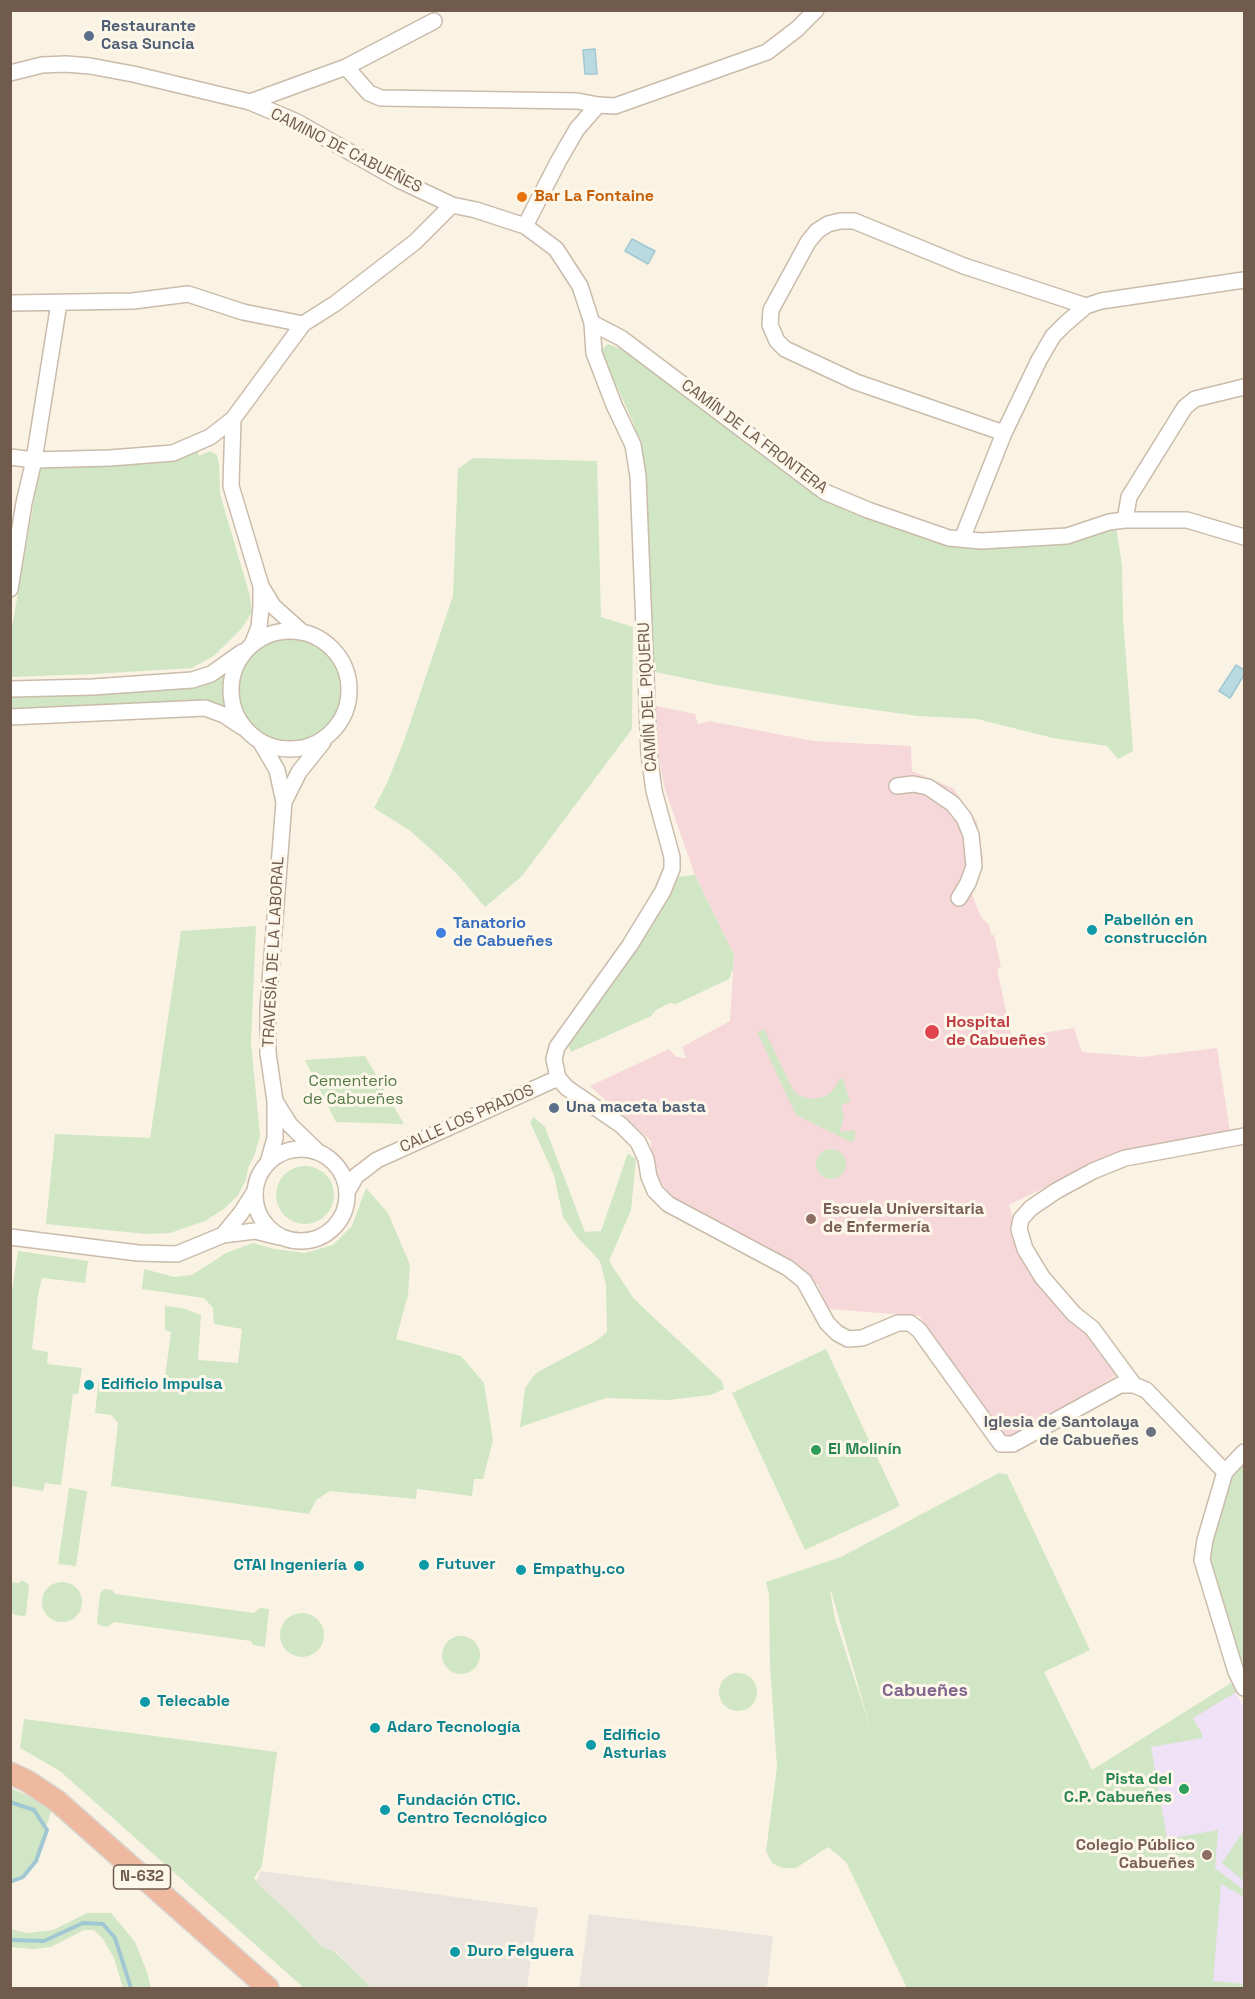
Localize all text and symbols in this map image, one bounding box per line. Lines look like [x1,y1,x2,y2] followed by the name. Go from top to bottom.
[101,17,196,55] place label: Restaurante Casa Suncia
[82,29,96,43] marker: Restaurante Casa Suncia
[267,105,425,197] street label: CAMINO DE CABUEÑES
[534,187,654,207] place label: Bar La Fontaine
[515,190,529,204] marker: Bar La Fontaine
[677,376,831,498] street label: CAMÍN DE LA FRONTERA
[634,622,662,772] street label: CAMÍN DEL PIQUERU
[259,856,289,1048] street label: TRAVESÍA DE LA LABORAL
[1104,911,1207,949] place label: Pabellón en construcción
[453,914,553,952] place label: Tanatorio de Cabueñes
[1085,923,1099,937] marker: Pabellón en construcción
[434,926,448,940] marker: Tanatorio de Cabueñes
[946,1013,1046,1051] place label: Hospital de Cabueñes
[923,1023,941,1041] marker: Hospital de Cabueñes
[303,1072,403,1110] park label: Cementerio de Cabueñes
[397,1081,537,1157] street label: CALLE LOS PRADOS
[566,1098,706,1118] place label: Una maceta basta
[547,1101,561,1115] marker: Una maceta basta
[823,1200,984,1238] place label: Escuela Universitaria de Enfermería
[804,1212,818,1226] marker: Escuela Universitaria de Enfermería
[101,1375,222,1395] place label: Edificio Impulsa
[82,1378,96,1392] marker: Edificio Impulsa
[984,1413,1139,1451] place label: Iglesia de Santolaya de Cabueñes
[1144,1425,1158,1439] marker: Iglesia de Santolaya de Cabueñes
[828,1440,902,1460] place label: El Molinín
[809,1443,823,1457] marker: El Molinín
[436,1555,496,1575] place label: Futuver
[233,1556,347,1576] place label: CTAI Ingeniería
[417,1558,431,1572] marker: Futuver
[352,1559,366,1573] marker: CTAI Ingeniería
[533,1560,625,1580] place label: Empathy.co
[514,1563,528,1577] marker: Empathy.co
[882,1680,968,1702] district label: Cabueñes
[157,1692,230,1712] place label: Telecable
[138,1695,152,1709] marker: Telecable
[387,1718,520,1738] place label: Adaro Tecnología
[368,1721,382,1735] marker: Adaro Tecnología
[603,1726,667,1764] place label: Edificio Asturias
[584,1738,598,1752] marker: Edificio Asturias
[1064,1770,1172,1808] place label: Pista del C.P. Cabueñes
[1177,1782,1191,1796] marker: Pista del C.P. Cabueñes
[397,1791,547,1829] place label: Fundación CTIC. Centro Tecnológico
[378,1803,392,1817] marker: Fundación CTIC. Centro Tecnológico
[1076,1836,1195,1874] place label: Colegio Público Cabueñes
[1200,1848,1214,1862] marker: Colegio Público Cabueñes
[114,1865,170,1889] road number: N-632
[467,1942,574,1962] place label: Duro Felguera
[448,1945,462,1959] marker: Duro Felguera

